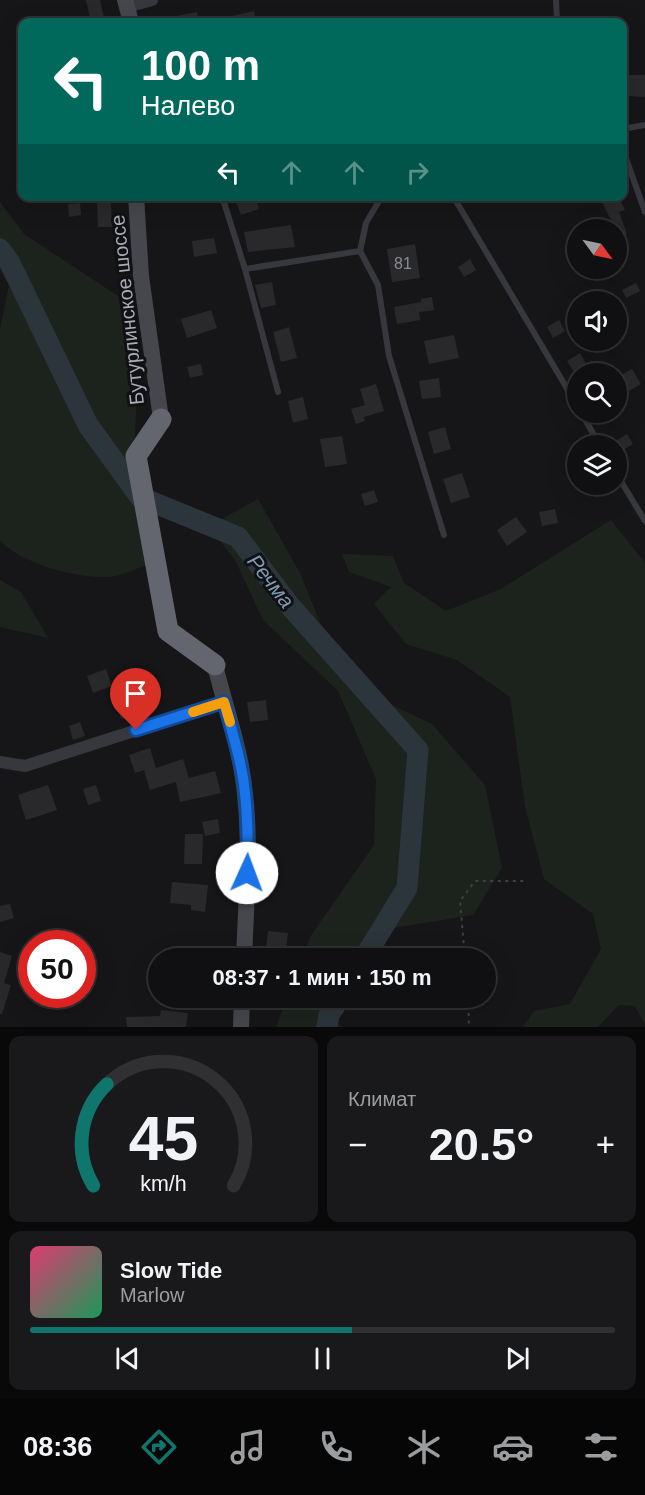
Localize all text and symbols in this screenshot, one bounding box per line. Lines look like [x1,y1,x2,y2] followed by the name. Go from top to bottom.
[42,42,120,120] icon: left
[141,42,260,89] text: 100 m
[141,91,235,121] text: Налево
[212,156,245,189] icon: left
[275,156,308,189] icon: ahead
[338,156,371,189] icon: ahead
[401,156,434,189] icon: right
[106,214,148,406] street label: Бутурлинское шоссе
[567,219,627,279] north arrow
[567,219,627,495] map controls
[394,255,412,272] house number: 81
[567,291,627,351] button: sound
[567,363,627,423] button: search
[567,435,627,495] button: layers
[243,550,299,612] water label: Речма
[110,668,161,730] pin
[119,677,152,710] icon: arrive
[215,841,279,905] position arrow
[18,930,96,1008] speed limit sign: 50
[212,965,432,990] text: 08:37 · 1 мин · 150 m
[348,1088,416,1110] text: Климат
[129,1104,198,1173] text: 45
[429,1119,534,1170] text: 20.5°
[348,1126,367,1163] text: −
[596,1126,615,1163] text: +
[140,1172,187,1196] text: km/h
[120,1258,222,1283] text: Slow Tide
[120,1284,184,1306] text: Marlow
[111,1342,144,1375] icon: previous
[306,1342,339,1375] icon: pause
[501,1342,534,1375] icon: next
[138,1426,180,1468] icon: directions
[227,1426,269,1468] icon: music
[315,1426,357,1468] icon: phone
[403,1426,445,1468] icon: climate
[492,1426,534,1468] icon: car
[580,1426,622,1468] icon: filters
[23,1432,92,1462] text: 08:36

